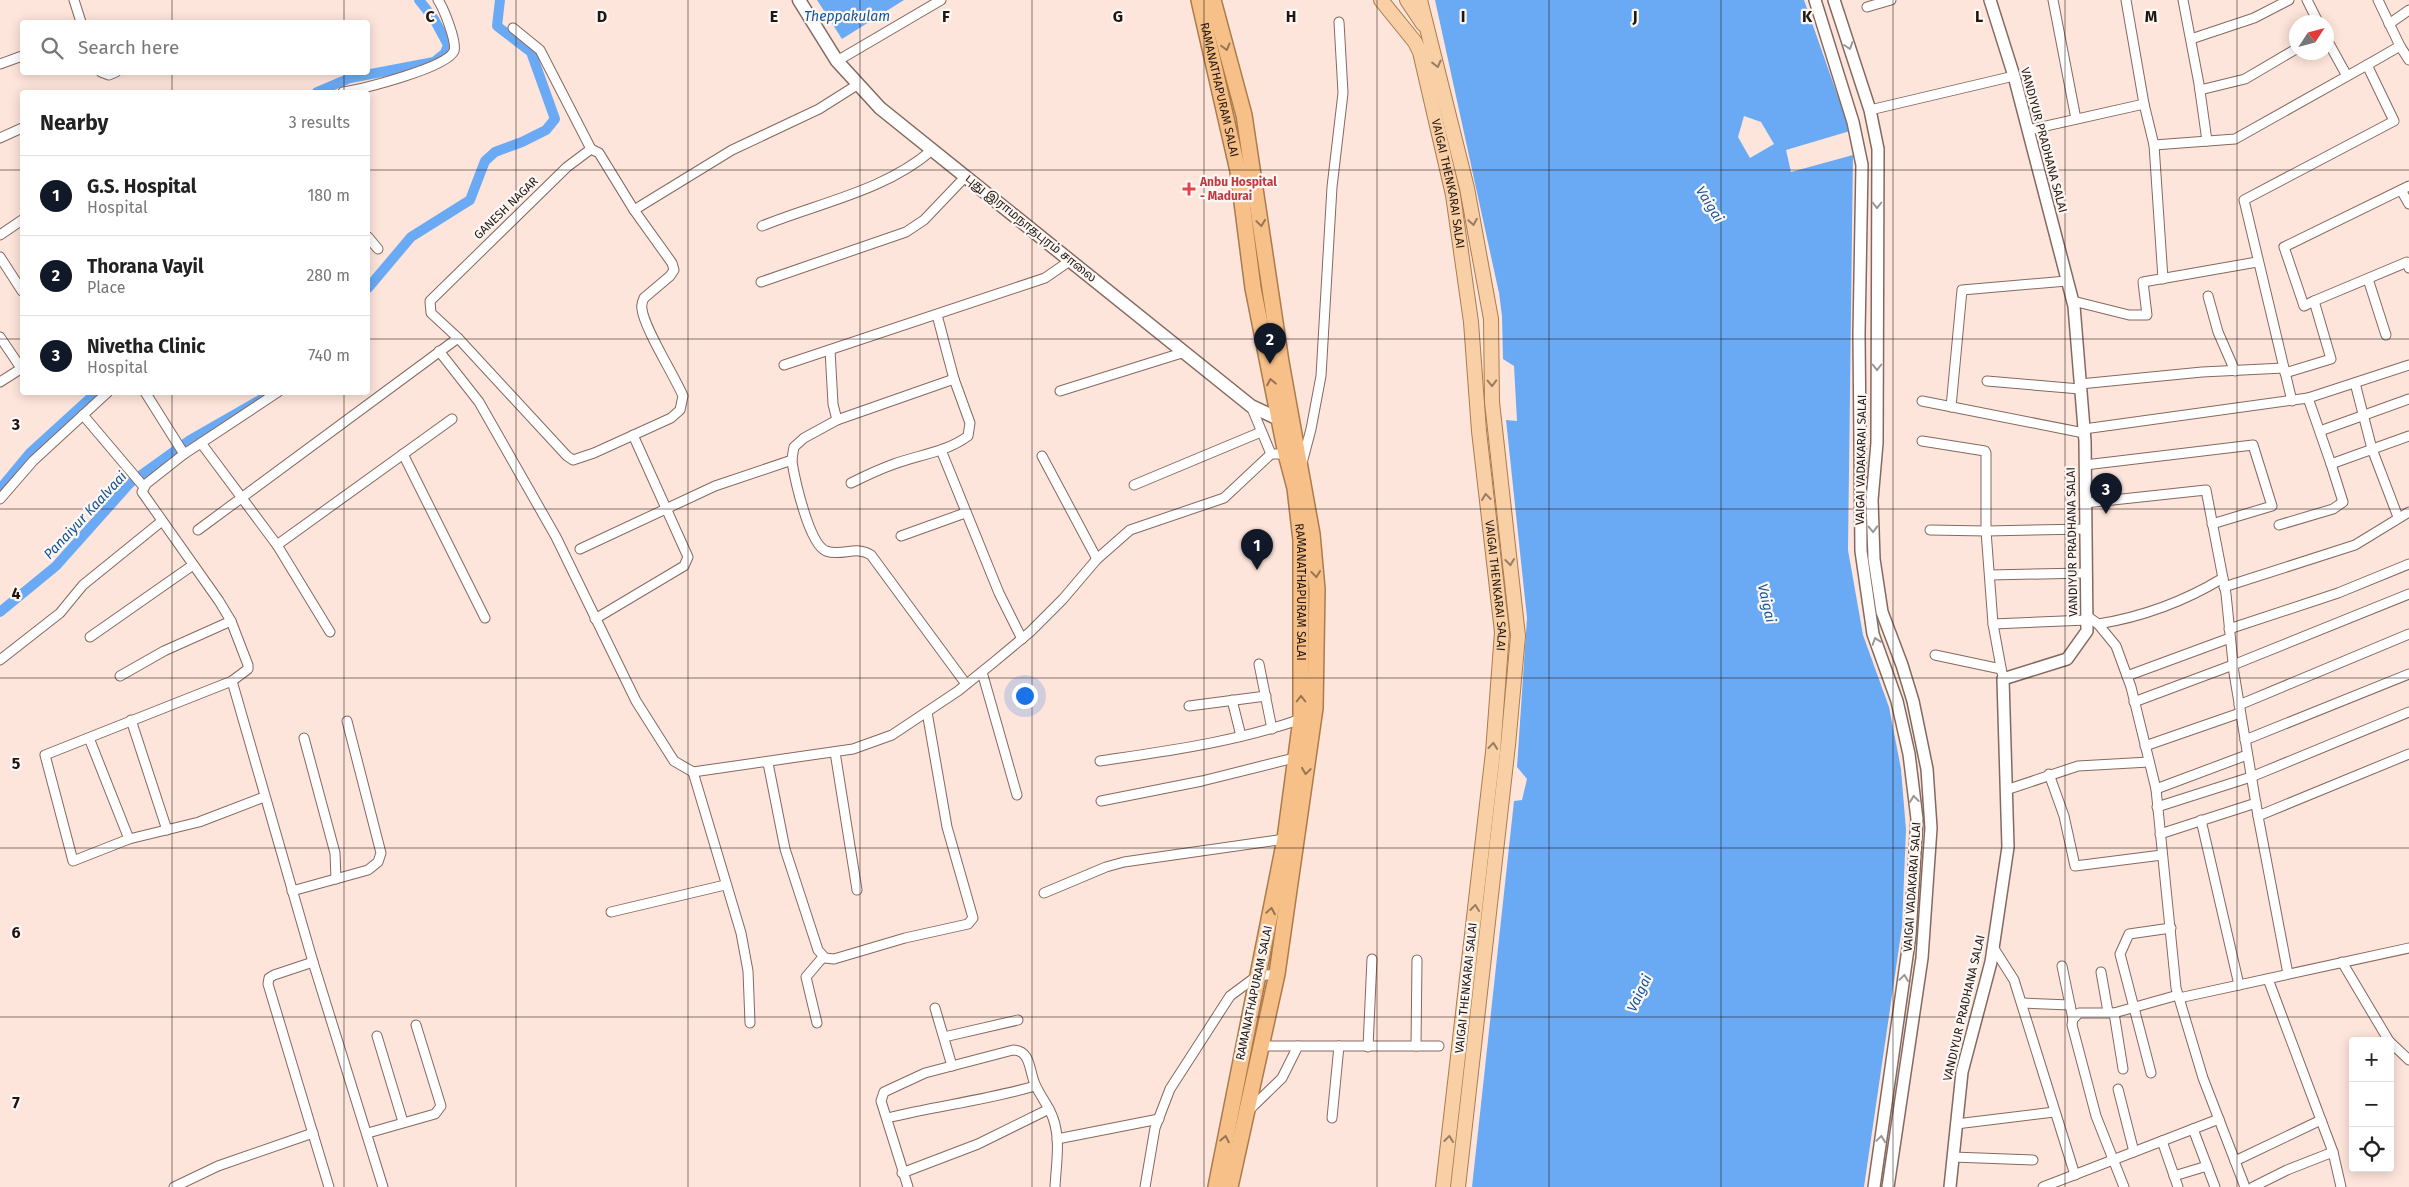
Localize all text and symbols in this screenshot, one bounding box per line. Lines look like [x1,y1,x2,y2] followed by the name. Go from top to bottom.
[425,7,435,26] text: C
[597,7,607,26] text: D
[770,7,778,26] text: E
[942,7,950,26] text: F
[1113,7,1123,26] text: G
[1286,7,1296,26] text: H
[1461,7,1465,26] text: I
[1631,7,1638,26] text: J
[1802,7,1813,26] text: K
[1975,7,1983,26] text: L
[2145,7,2158,26] text: M
[804,8,890,25] water label: Theppakulam
[2289,15,2334,60] north arrow
[20,20,370,75] search box
[1197,21,1242,158] street label: RAMANATHAPURAM SALAI
[38,34,66,62] icon: search
[78,36,179,59] text: Search here
[1843,42,1853,50] one-way arrow
[1220,43,1231,51] one-way arrow
[1431,59,1442,68] one-way arrow
[2018,66,2070,214] street label: VANDIYUR PRADHANA SALAI
[40,110,108,136] text: Nearby
[289,113,350,132] text: 3 results
[1429,118,1467,249] street label: VAIGAI THENKARAI SALAI
[962,171,1099,286] street label: புது இராமநாதபுரம் சாலை
[471,174,541,242] street label: GANESH NAGAR
[87,175,196,198] text: G.S. Hospital
[1199,175,1277,203] place label: Anbu Hospital - Madurai
[1182,182,1196,196] marker: Anbu Hospital - Madurai
[1692,183,1727,225] water label: Vaigai
[52,186,60,205] text: 1
[307,186,350,205] text: 180 m
[87,198,148,217] text: Hospital
[1872,201,1882,209] one-way arrow
[1468,218,1478,227] one-way arrow
[1255,220,1266,228] one-way arrow
[87,255,204,278] text: Thorana Vayil
[52,266,60,285] text: 2
[306,266,350,285] text: 280 m
[87,278,126,297] text: Place
[1254,323,1286,364] pin: 2
[87,335,205,358] text: Nivetha Clinic
[52,346,60,365] text: 3
[308,346,350,365] text: 740 m
[87,358,148,377] text: Hospital
[1872,364,1882,371] one-way arrow
[1266,377,1277,386] one-way arrow
[1487,380,1497,387] one-way arrow
[1853,395,1869,525] street label: VAIGAI VADAKARAI SALAI
[11,415,20,434] text: 3
[2064,467,2080,617] street label: VANDIYUR PRADHANA SALAI
[40,468,130,563] water label: Panaiyur Kaalvaai
[2090,473,2122,514] pin: 3
[1481,493,1492,501] one-way arrow
[1482,519,1509,652] street label: VAIGAI THENKARAI SALAI
[1292,522,1308,661] street label: RAMANATHAPURAM SALAI
[1868,526,1878,534] one-way arrow
[1241,529,1273,570] pin: 1
[1504,559,1515,567] one-way arrow
[1310,570,1321,578] one-way arrow
[1754,582,1779,624] water label: Vaigai
[11,584,21,603] text: 4
[1872,638,1882,646] one-way arrow
[1012,683,1038,709] your location
[1296,694,1306,702] one-way arrow
[1487,742,1498,750] one-way arrow
[12,754,21,773] text: 5
[1301,767,1312,775] one-way arrow
[1910,794,1920,803] one-way arrow
[1900,821,1924,953] street label: VAIGAI VADAKARAI SALAI
[1469,903,1480,911] one-way arrow
[1266,907,1276,916] one-way arrow
[1452,922,1480,1054] street label: VAIGAI THENKARAI SALAI
[11,923,21,942] text: 6
[1233,924,1275,1062] street label: RAMANATHAPURAM SALAI
[1940,933,1988,1083] street label: VANDIYUR PRADHANA SALAI
[1623,972,1655,1015] water label: Vaigai
[1898,973,1909,981] one-way arrow
[2349,1037,2394,1172] map controls
[2349,1037,2394,1082] button: +
[2349,1082,2394,1127] button: −
[12,1093,20,1112] text: 7
[2349,1127,2394,1172] button: locate
[1443,1134,1454,1142] one-way arrow
[1875,1134,1886,1142] one-way arrow
[1220,1135,1230,1144] one-way arrow

